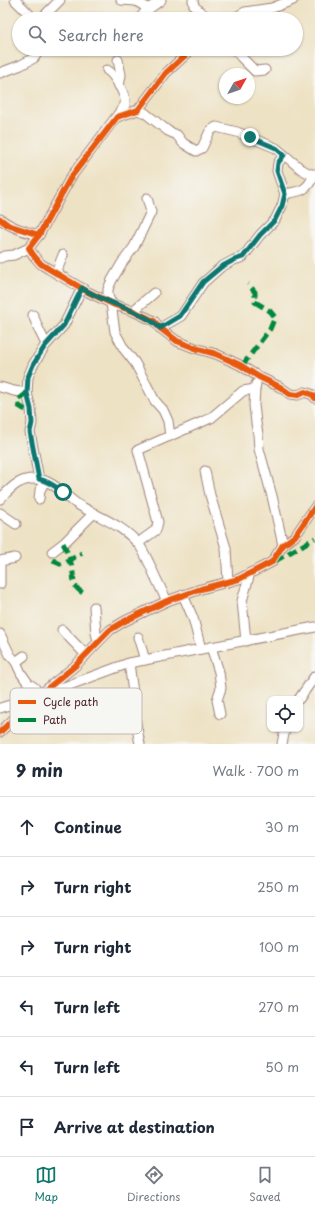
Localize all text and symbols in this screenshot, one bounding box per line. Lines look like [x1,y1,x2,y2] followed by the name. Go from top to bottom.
[12,12,303,56] search box
[26,23,48,45] icon: search
[58,23,144,46] text: Search here
[219,68,255,104] north arrow
[241,128,259,146] route end
[54,483,72,501] route start
[10,688,142,734] legend
[43,693,98,710] text: Cycle path
[267,696,303,732] map controls
[267,696,303,732] button: locate
[43,711,67,728] text: Path
[16,757,63,783] text: 9 min
[212,761,299,780] text: Walk · 700 m
[54,815,122,838] text: Continue
[16,816,38,838] icon: ahead
[265,817,299,836] text: 30 m
[54,875,131,898] text: Turn right
[16,876,38,898] icon: right
[257,877,299,896] text: 250 m
[54,935,131,958] text: Turn right
[16,936,38,958] icon: right
[259,937,299,956] text: 100 m
[54,995,120,1018] text: Turn left
[16,996,38,1018] icon: left
[258,997,299,1016] text: 270 m
[54,1055,120,1078] text: Turn left
[16,1056,38,1078] icon: left
[265,1057,299,1076] text: 50 m
[54,1115,215,1138] text: Arrive at destination
[16,1116,38,1138] icon: arrive
[34,1164,58,1205] tab: Map
[127,1164,180,1205] tab: Directions
[249,1164,281,1205] tab: Saved

